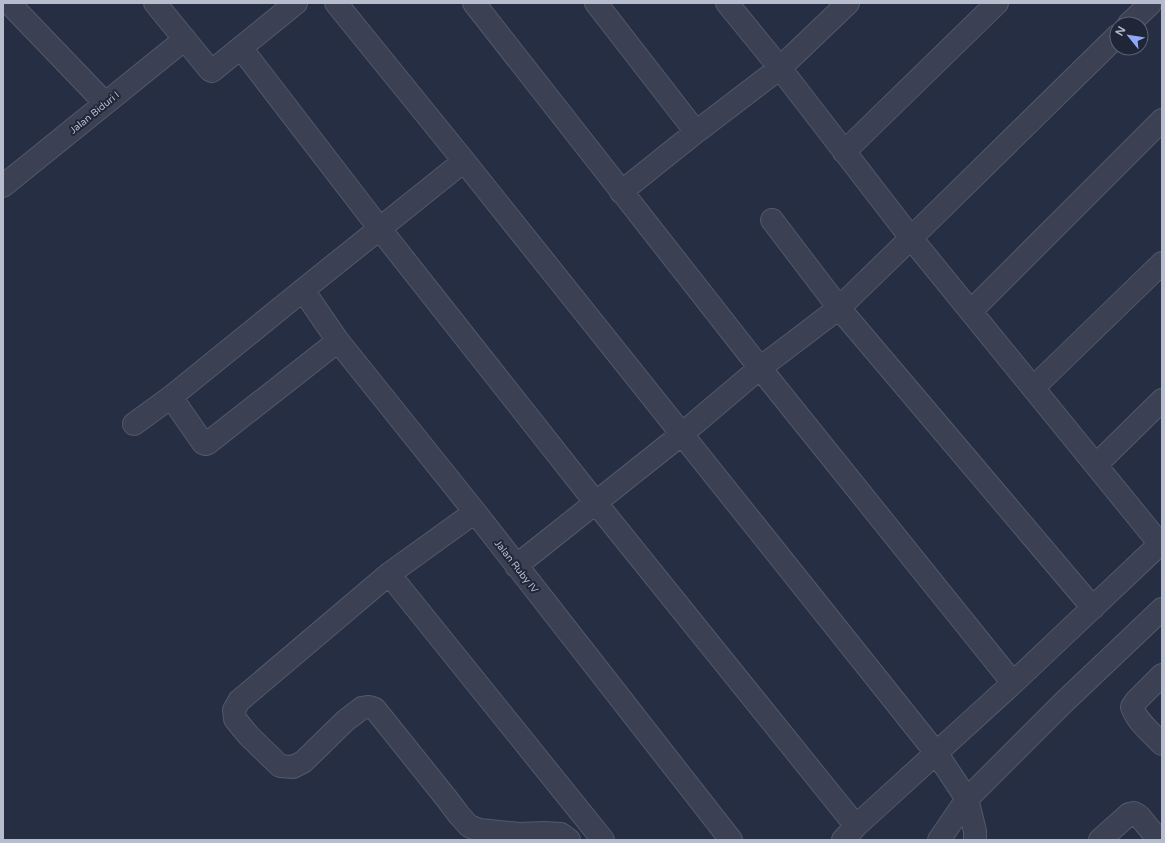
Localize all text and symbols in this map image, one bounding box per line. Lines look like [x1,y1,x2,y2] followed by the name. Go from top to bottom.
[1109,16,1149,56] north arrow
[1113,24,1129,38] text: N
[67,89,122,137] street label: Jalan Biduri I
[492,538,541,596] street label: Jalan Ruby IV

